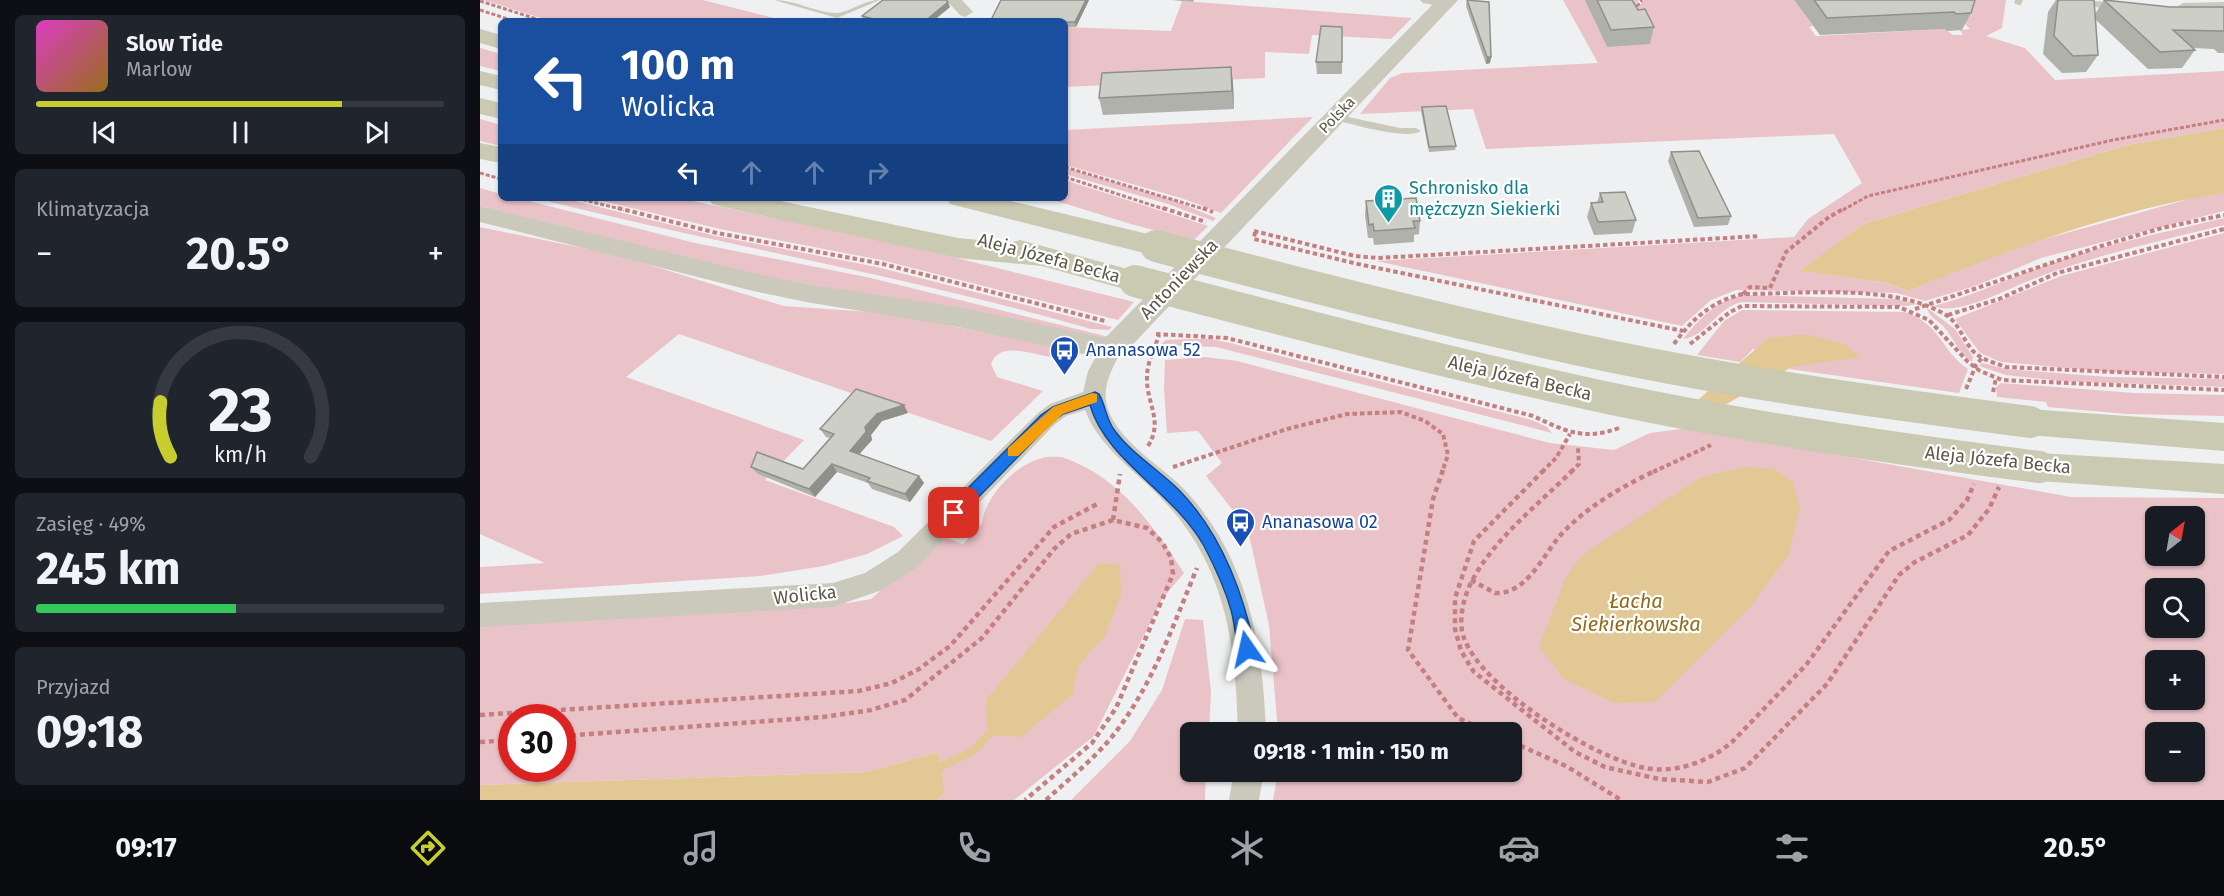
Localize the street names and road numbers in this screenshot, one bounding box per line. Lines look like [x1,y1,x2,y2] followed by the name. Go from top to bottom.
[1315,93,1359,137] street label: Polska
[975,228,1123,288] street label: Aleja Józefa Becka
[1135,234,1223,324] street label: Antoniewska
[1446,351,1594,405] street label: Aleja Józefa Becka
[1924,441,2072,479] street label: Aleja Józefa Becka
[773,581,837,609] street label: Wolicka

